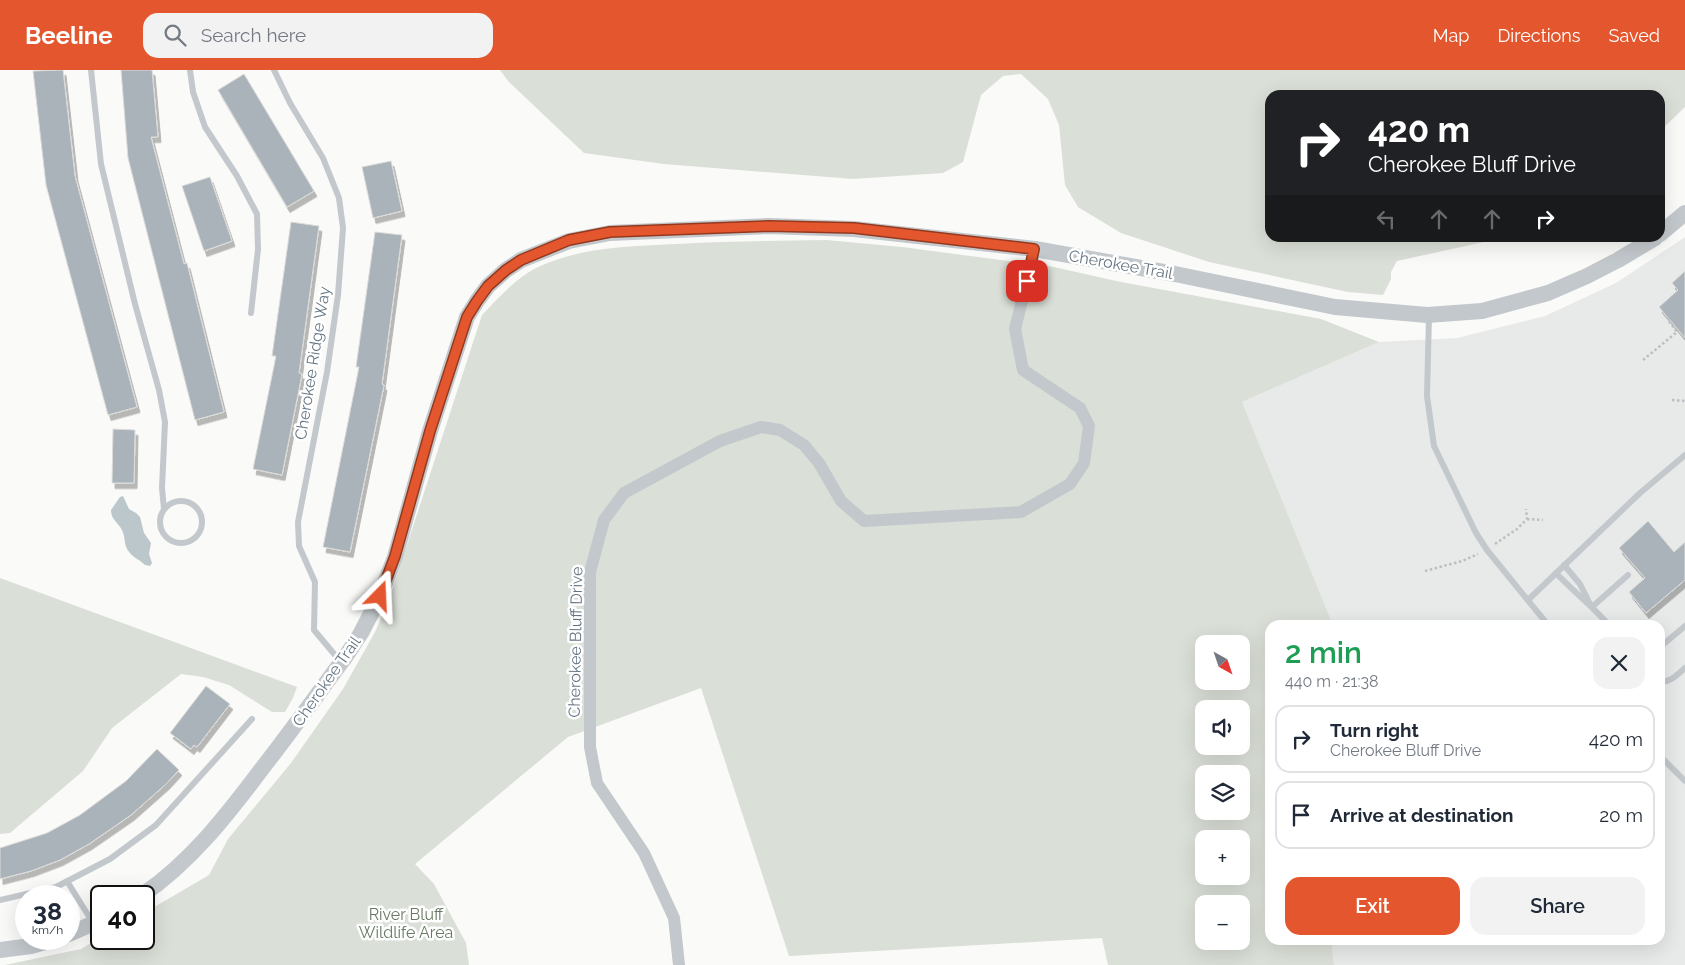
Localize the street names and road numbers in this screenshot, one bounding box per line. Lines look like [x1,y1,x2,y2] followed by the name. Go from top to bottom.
[1067,246,1175,283] street label: Cherokee Trail
[291,285,334,441] street label: Cherokee Ridge Way
[565,566,586,718] street label: Cherokee Bluff Drive
[288,632,365,730] street label: Cherokee Trail

